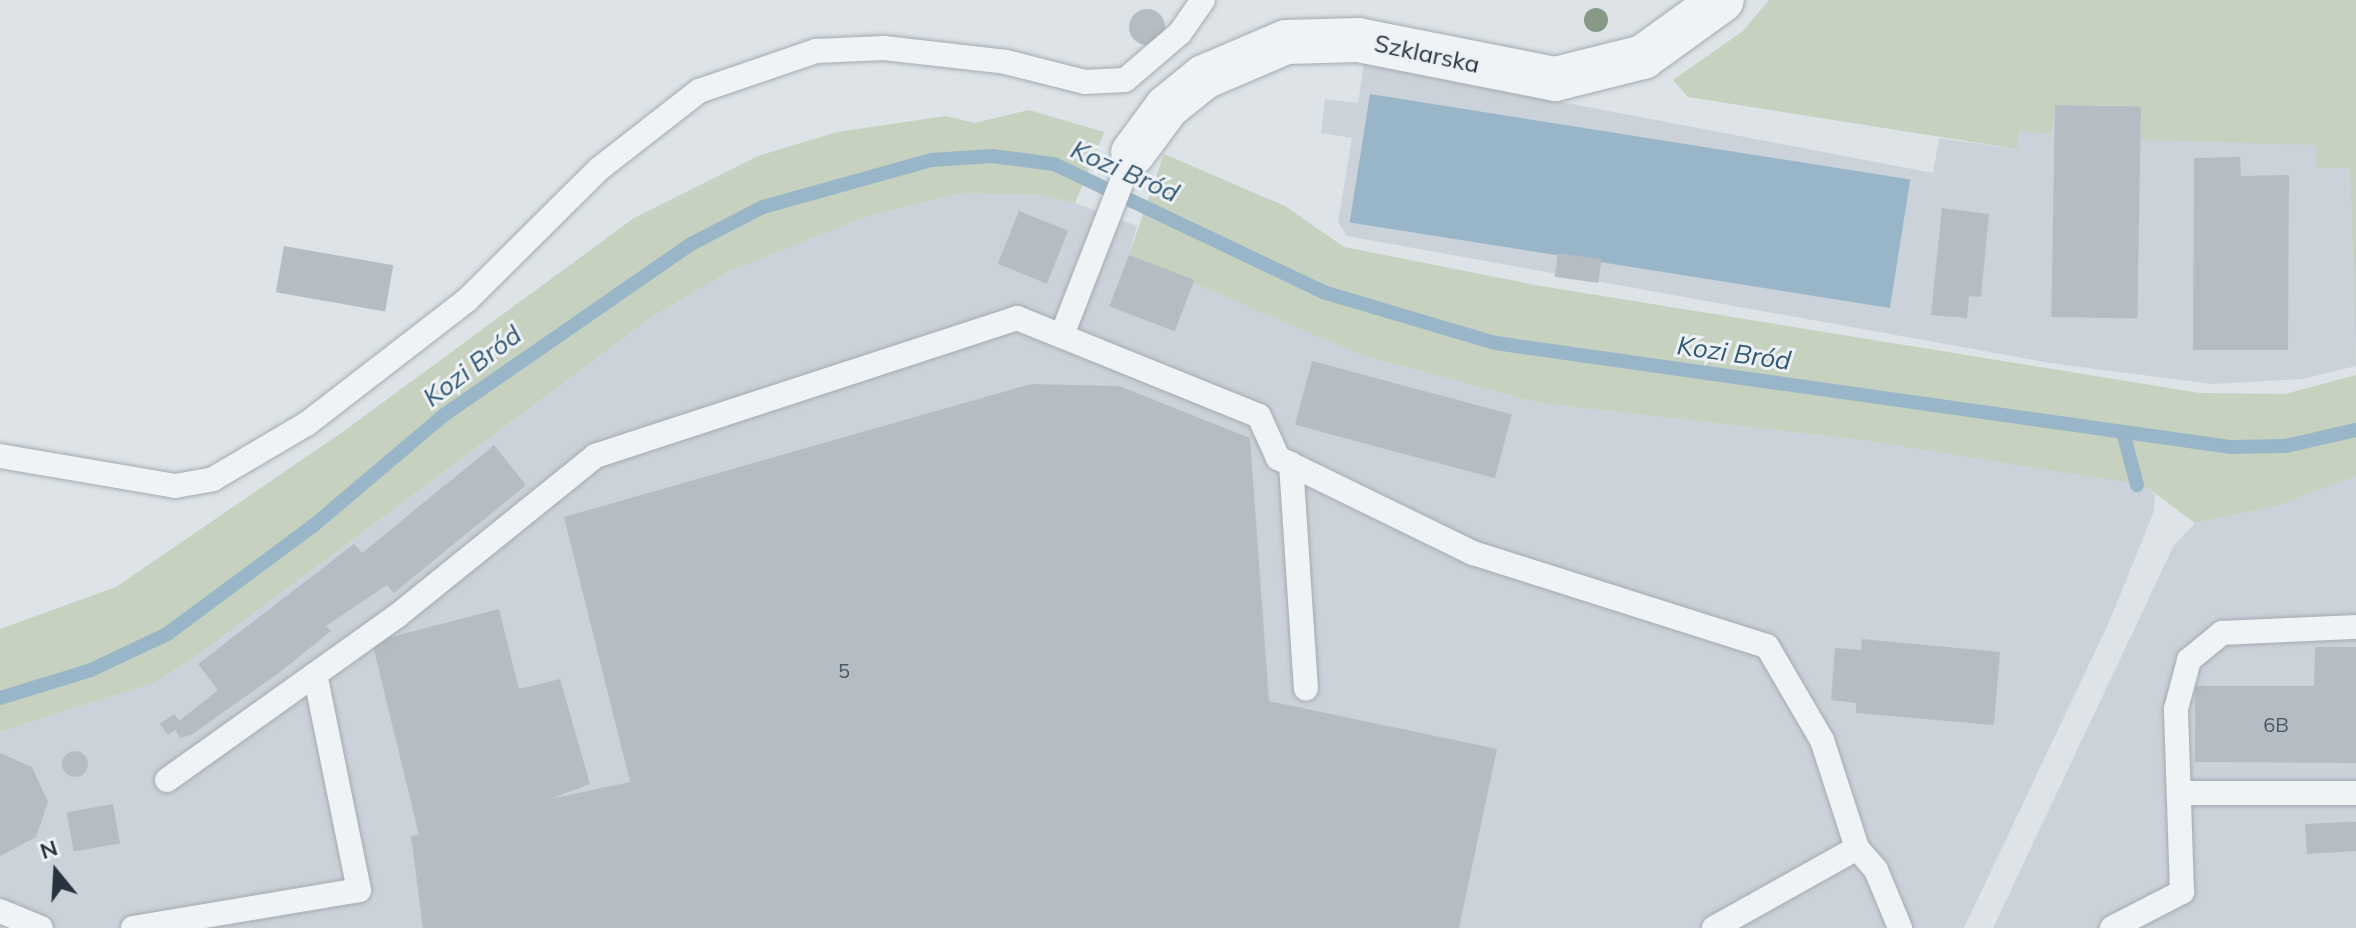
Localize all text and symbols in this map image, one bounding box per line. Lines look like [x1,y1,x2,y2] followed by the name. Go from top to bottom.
[1372,29,1482,79] street label: Szklarska
[1066,133,1184,209] water label: Kozi Bród
[417,319,527,413] water label: Kozi Bród
[1675,330,1793,376] water label: Kozi Bród
[838,658,850,682] house number: 5
[2263,712,2289,736] house number: 6B
[16,832,96,912] north arrow
[36,833,61,865] text: N

